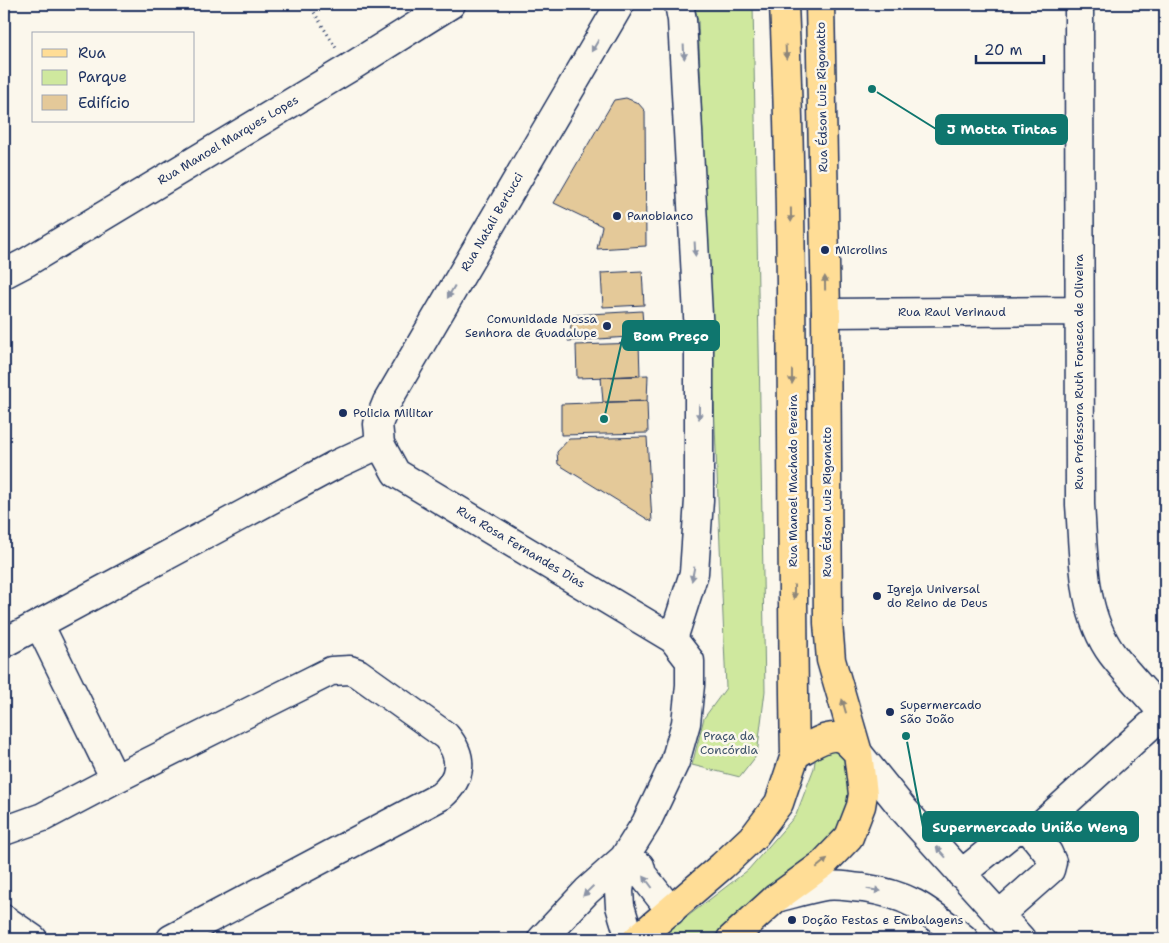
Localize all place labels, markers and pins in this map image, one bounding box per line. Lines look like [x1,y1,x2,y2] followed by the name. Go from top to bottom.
[936,115,1067,144] callout: J Motta Tintas
[627,208,693,224] place label: Panobianco
[611,210,623,222] marker: Panobianco
[835,242,888,258] place label: Microlins
[819,244,831,256] marker: Microlins
[465,311,598,341] place label: Comunidade Nossa Senhora de Guadalupe
[601,320,613,332] marker: Comunidade Nossa Senhora de Guadalupe
[623,321,719,350] callout: Bom Preço
[353,405,434,421] place label: Policia Militar
[337,407,349,419] marker: Policia Militar
[887,581,988,611] place label: Igreja Universal do Reino de Deus
[871,590,883,602] marker: Igreja Universal do Reino de Deus
[900,697,982,727] place label: Supermercado São João
[884,706,896,718] marker: Supermercado São João
[923,812,1138,841] callout: Supermercado União Weng
[802,912,964,928] place label: Doção Festas e Embalagens
[786,914,798,926] marker: Doção Festas e Embalagens

